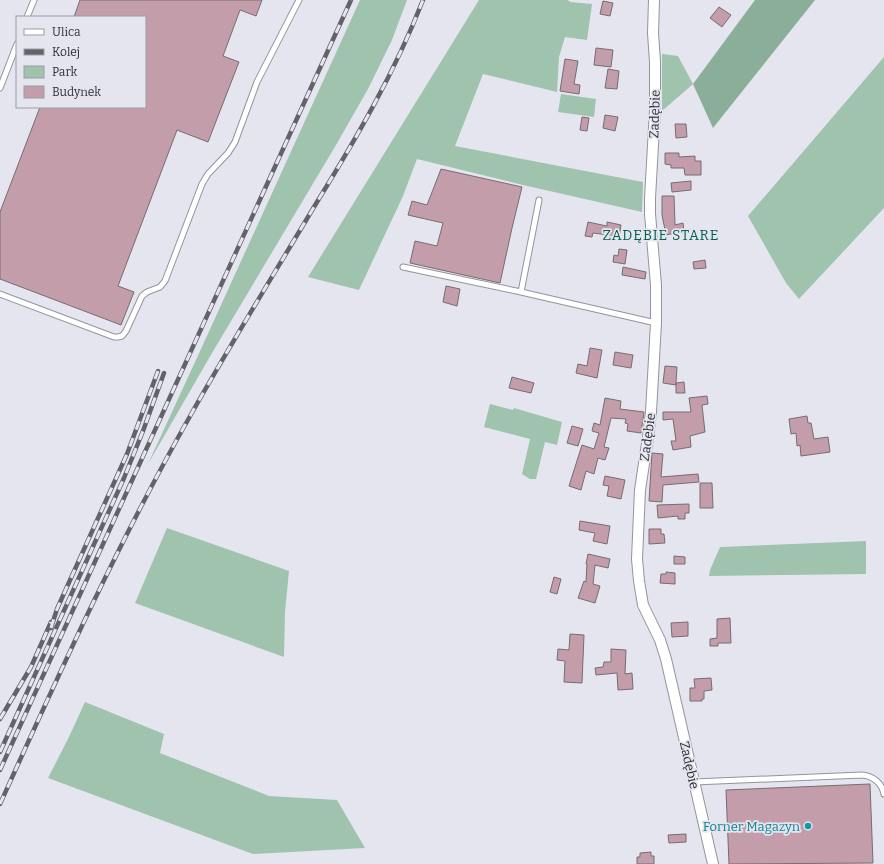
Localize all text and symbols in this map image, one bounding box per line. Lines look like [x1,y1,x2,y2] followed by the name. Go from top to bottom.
[16,16,146,108] legend
[52,25,81,39] text: Ulica
[52,45,80,59] text: Kolej
[52,65,78,79] text: Park
[52,85,101,99] text: Budynek
[646,90,663,139] street label: Zadębie
[602,227,720,244] district label: ZADĘBIE STARE
[637,412,658,462] street label: Zadębie
[677,740,702,790] street label: Zadębie
[703,819,801,834] place label: Forner Magazyn
[803,821,813,831] marker: Forner Magazyn

